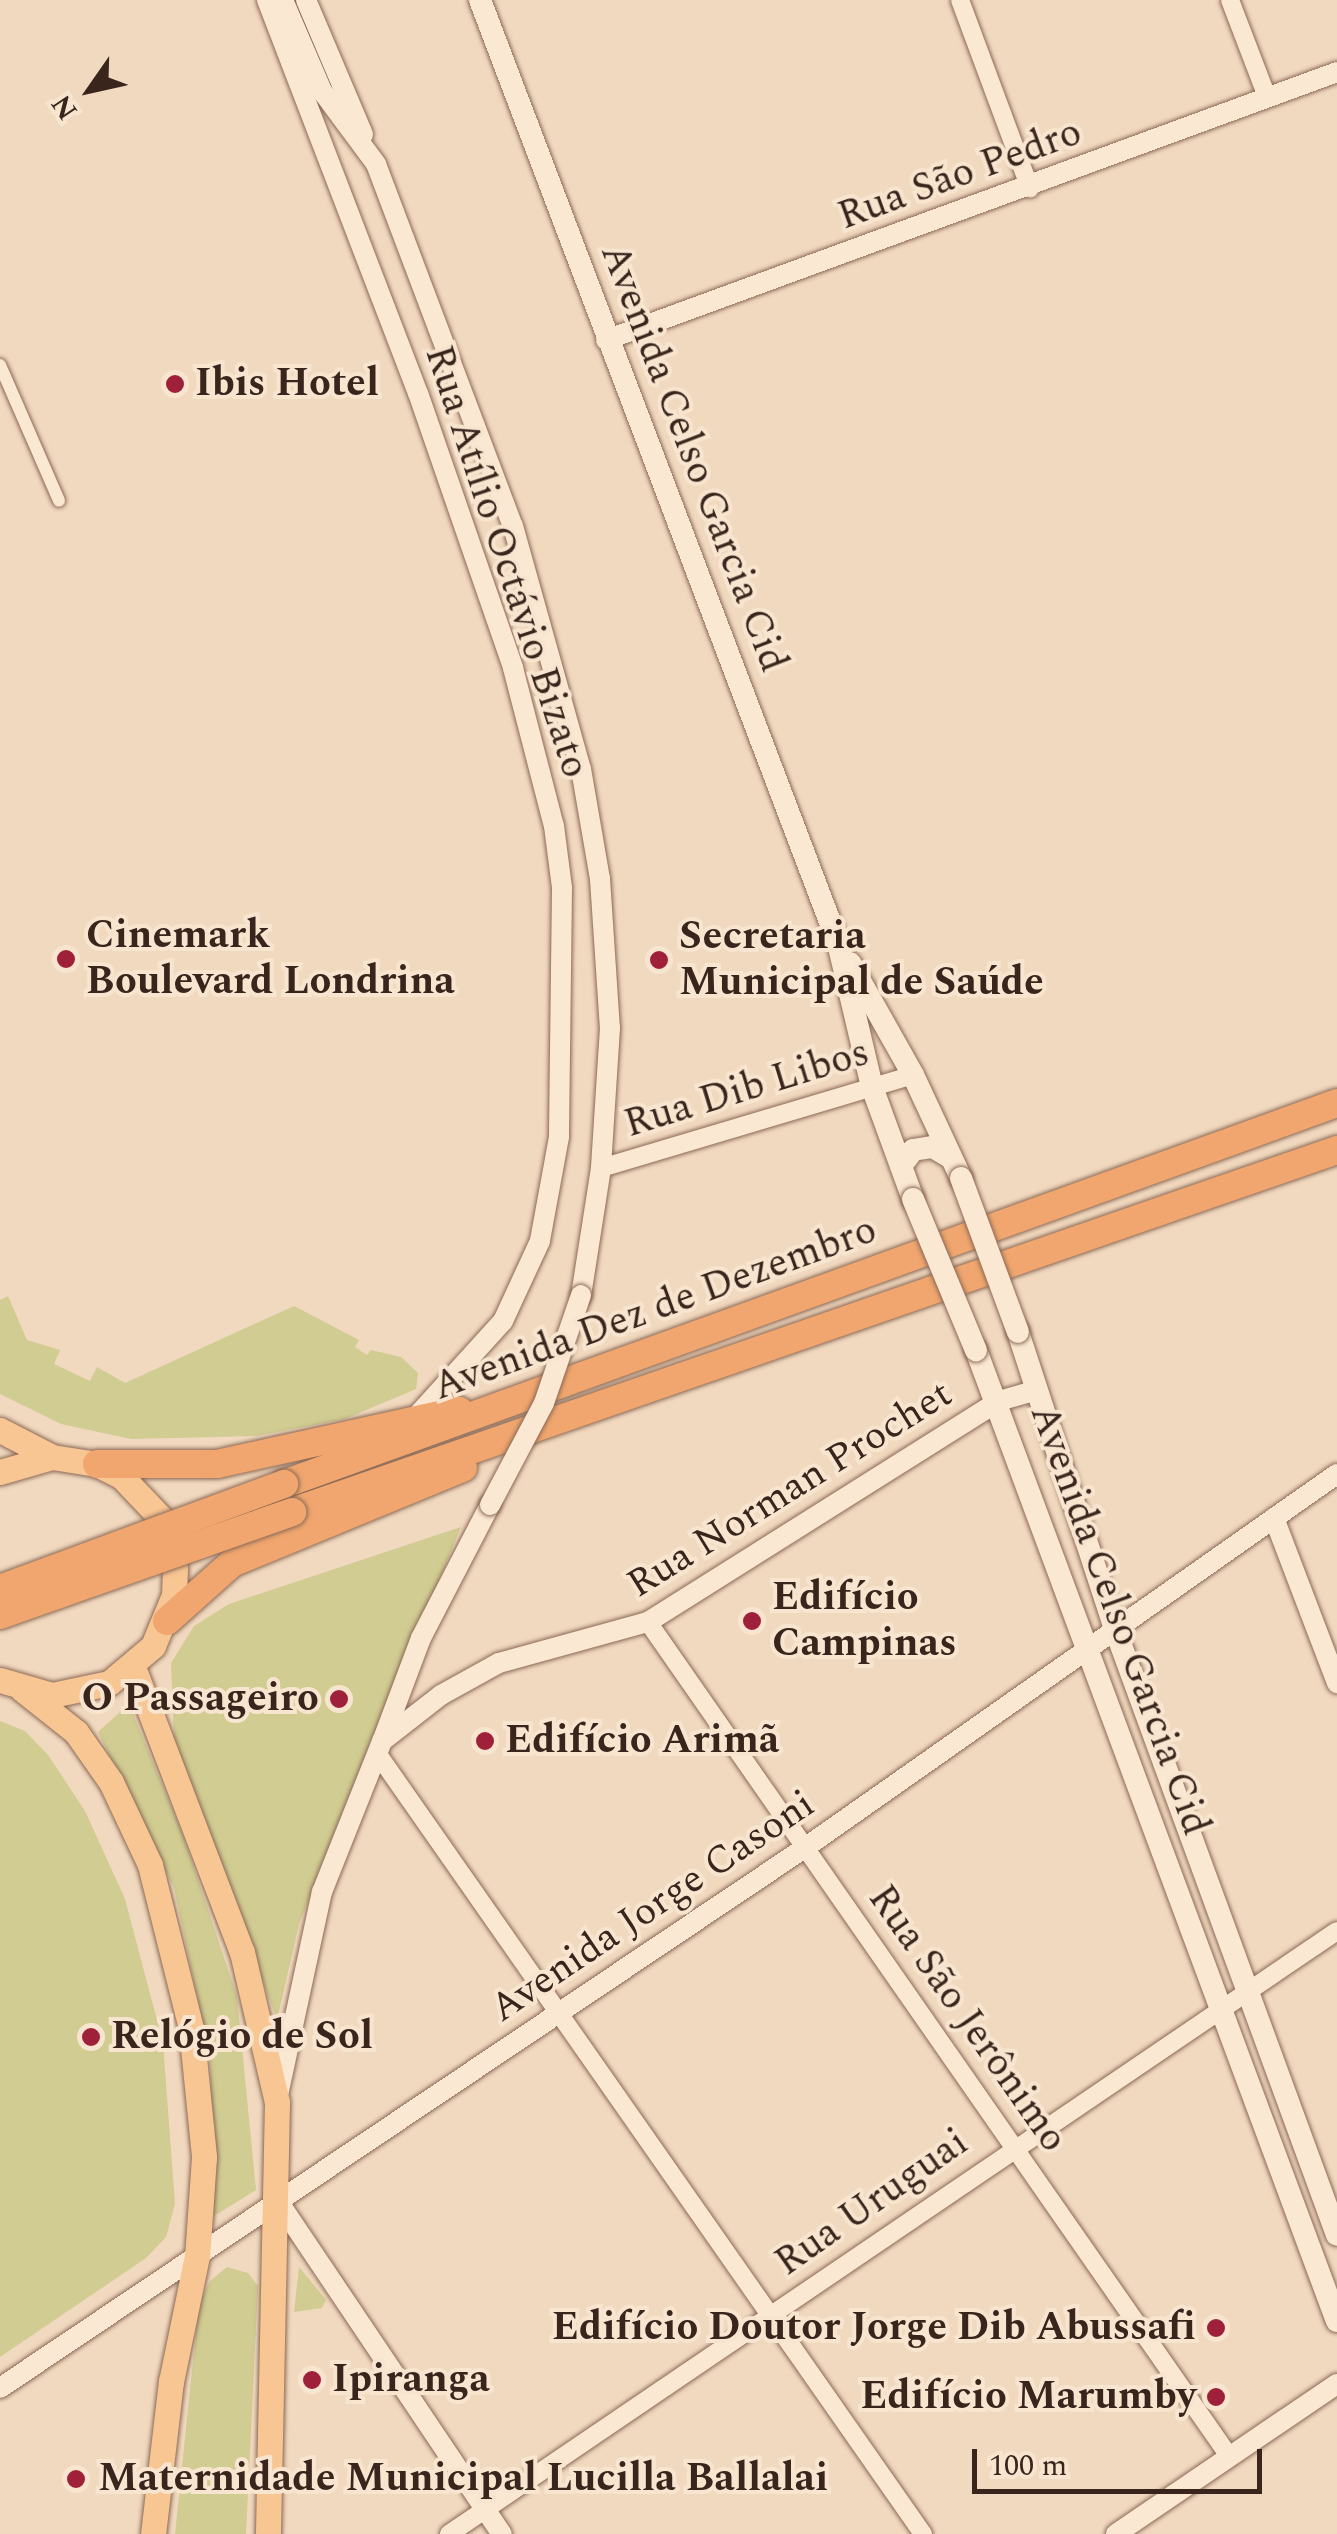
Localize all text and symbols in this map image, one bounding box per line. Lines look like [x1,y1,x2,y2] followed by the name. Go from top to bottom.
[40,40,140,140] north arrow
[41,86,89,129] text: N
[832,109,1088,241] street label: Rua São Pedro
[589,237,797,679] street label: Avenida Celso Garcia Cid
[413,340,599,784] street label: Rua Atílio Octávio Bizato
[195,360,379,408] place label: Ibis Hotel
[164,373,186,395] marker: Ibis Hotel
[86,912,455,1006] place label: Cinemark Boulevard Londrina
[679,913,1044,1007] place label: Secretaria Municipal de Saúde
[55,948,77,970] marker: Cinemark Boulevard Londrina
[648,949,670,971] marker: Secretaria Municipal de Saúde
[619,1029,875,1149] street label: Rua Dib Libos
[427,1206,883,1412] street label: Avenida Dez de Dezembro
[619,1371,961,1609] street label: Rua Norman Prochet
[1019,1398,1219,1842] street label: Avenida Celso Garcia Cid
[772,1574,957,1668] place label: Edifício Campinas
[741,1610,763,1632] marker: Edifício Campinas
[81,1675,319,1723] place label: O Passageiro
[328,1688,350,1710] marker: O Passageiro
[505,1717,779,1765] place label: Edifício Arimã
[474,1730,496,1752] marker: Edifício Arimã
[482,1781,824,2033] street label: Avenida Jorge Casoni
[857,1876,1077,2162] street label: Rua São Jerônimo
[111,2013,373,2061] place label: Relógio de Sol
[80,2026,102,2048] marker: Relógio de Sol
[766,2119,978,2287] street label: Rua Uruguai
[552,2304,1196,2352] place label: Edifício Doutor Jorge Dib Abussafi
[1205,2317,1227,2339] marker: Edifício Doutor Jorge Dib Abussafi
[332,2356,490,2404] place label: Ipiranga
[301,2369,323,2391] marker: Ipiranga
[860,2373,1196,2421] place label: Edifício Marumby
[1205,2386,1227,2408] marker: Edifício Marumby
[977,2429,1267,2491] scale bar
[989,2443,1067,2489] text: 100 m
[98,2455,828,2503] place label: Maternidade Municipal Lucilla Ballalai
[63,2466,89,2492] marker: Maternidade Municipal Lucilla Ballalai

